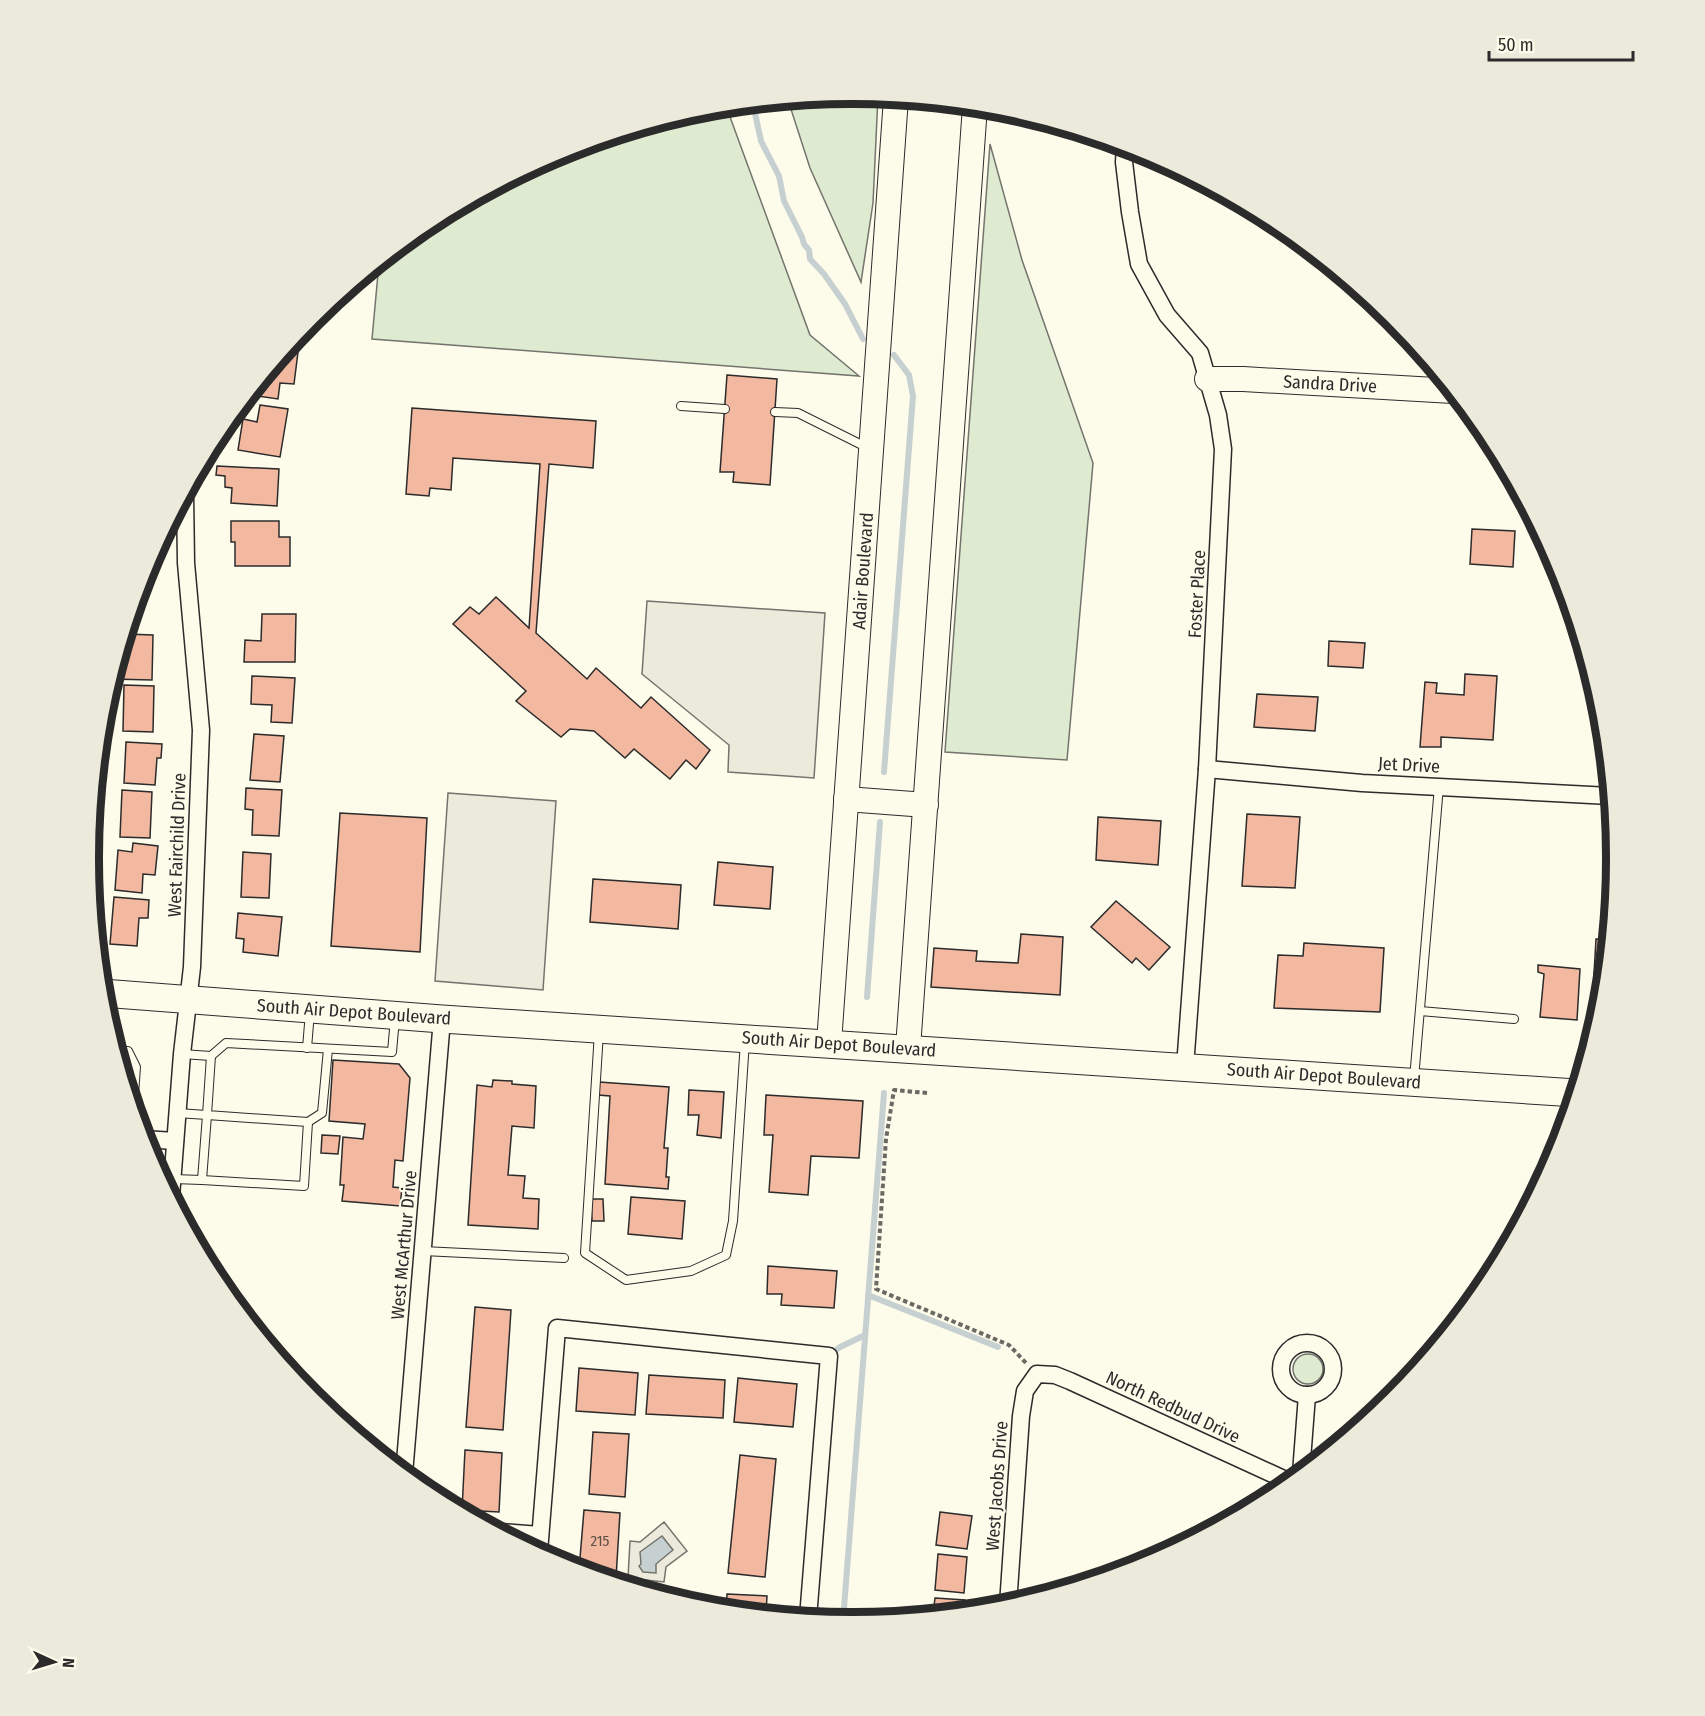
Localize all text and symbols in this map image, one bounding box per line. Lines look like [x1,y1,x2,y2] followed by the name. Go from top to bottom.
[1489,24,1633,62] scale bar
[1498,34,1534,56] text: 50 m
[1283,371,1377,397] street label: Sandra Drive
[848,512,878,630] street label: Adair Boulevard
[1184,549,1210,639] street label: Foster Place
[1377,752,1441,778] street label: Jet Drive
[163,772,191,917] street label: West Fairchild Drive
[256,994,452,1030] street label: South Air Depot Boulevard
[741,1026,937,1062] street label: South Air Depot Boulevard
[1226,1058,1422,1094] street label: South Air Depot Boulevard
[387,1169,421,1321] street label: West McArthur Drive
[1102,1366,1244,1448] street label: North Redbud Drive
[981,1420,1013,1552] street label: West Jacobs Drive
[590,1532,610,1550] house number: 215
[24,1632,84,1692] north arrow
[59,1658,78,1668] text: N

